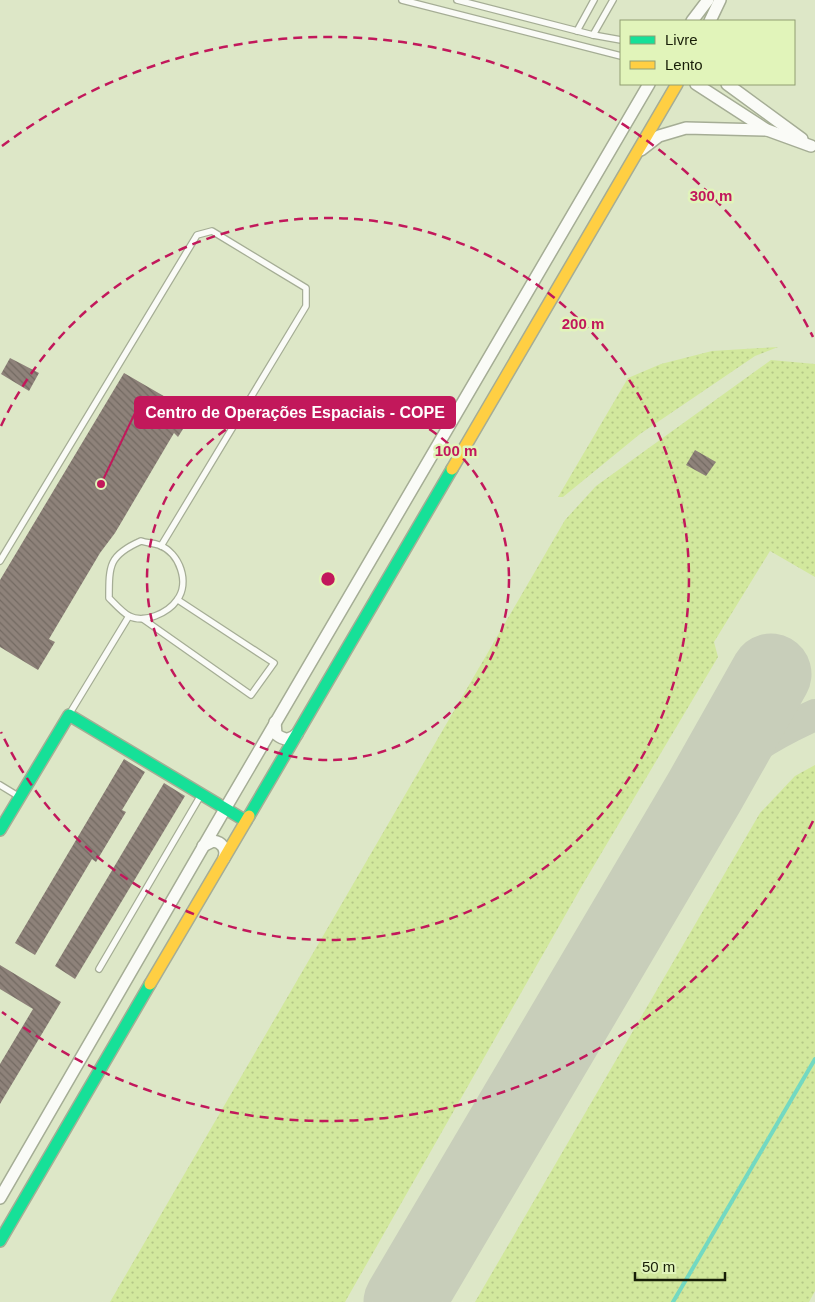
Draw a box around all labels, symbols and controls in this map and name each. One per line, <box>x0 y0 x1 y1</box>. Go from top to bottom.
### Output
legend <box>620 20 795 85</box>
text: Livre <box>665 31 698 48</box>
text: Lento <box>665 56 703 73</box>
text: 300 m <box>690 187 732 204</box>
text: 200 m <box>562 315 604 332</box>
callout: Centro de Operações Espaciais - COPE <box>135 397 455 428</box>
text: Centro de Operações Espaciais - COPE <box>145 404 445 421</box>
text: 100 m <box>435 442 477 459</box>
centre of rings <box>319 570 337 588</box>
scale bar <box>635 1250 725 1282</box>
text: 50 m <box>642 1258 675 1275</box>

